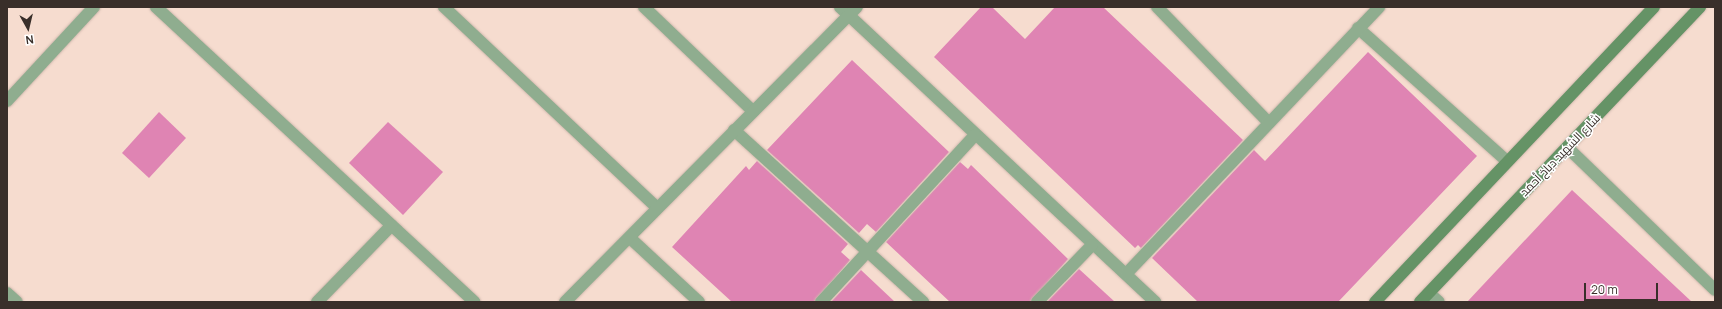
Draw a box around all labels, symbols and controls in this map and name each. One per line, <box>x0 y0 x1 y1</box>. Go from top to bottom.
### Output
north arrow <box>8 8 48 48</box>
text: N <box>25 32 35 48</box>
street label: شارع الشهيد دباخ أحمد <box>1517 111 1603 199</box>
scale bar <box>1586 275 1660 301</box>
text: 20 m <box>1591 281 1618 298</box>

